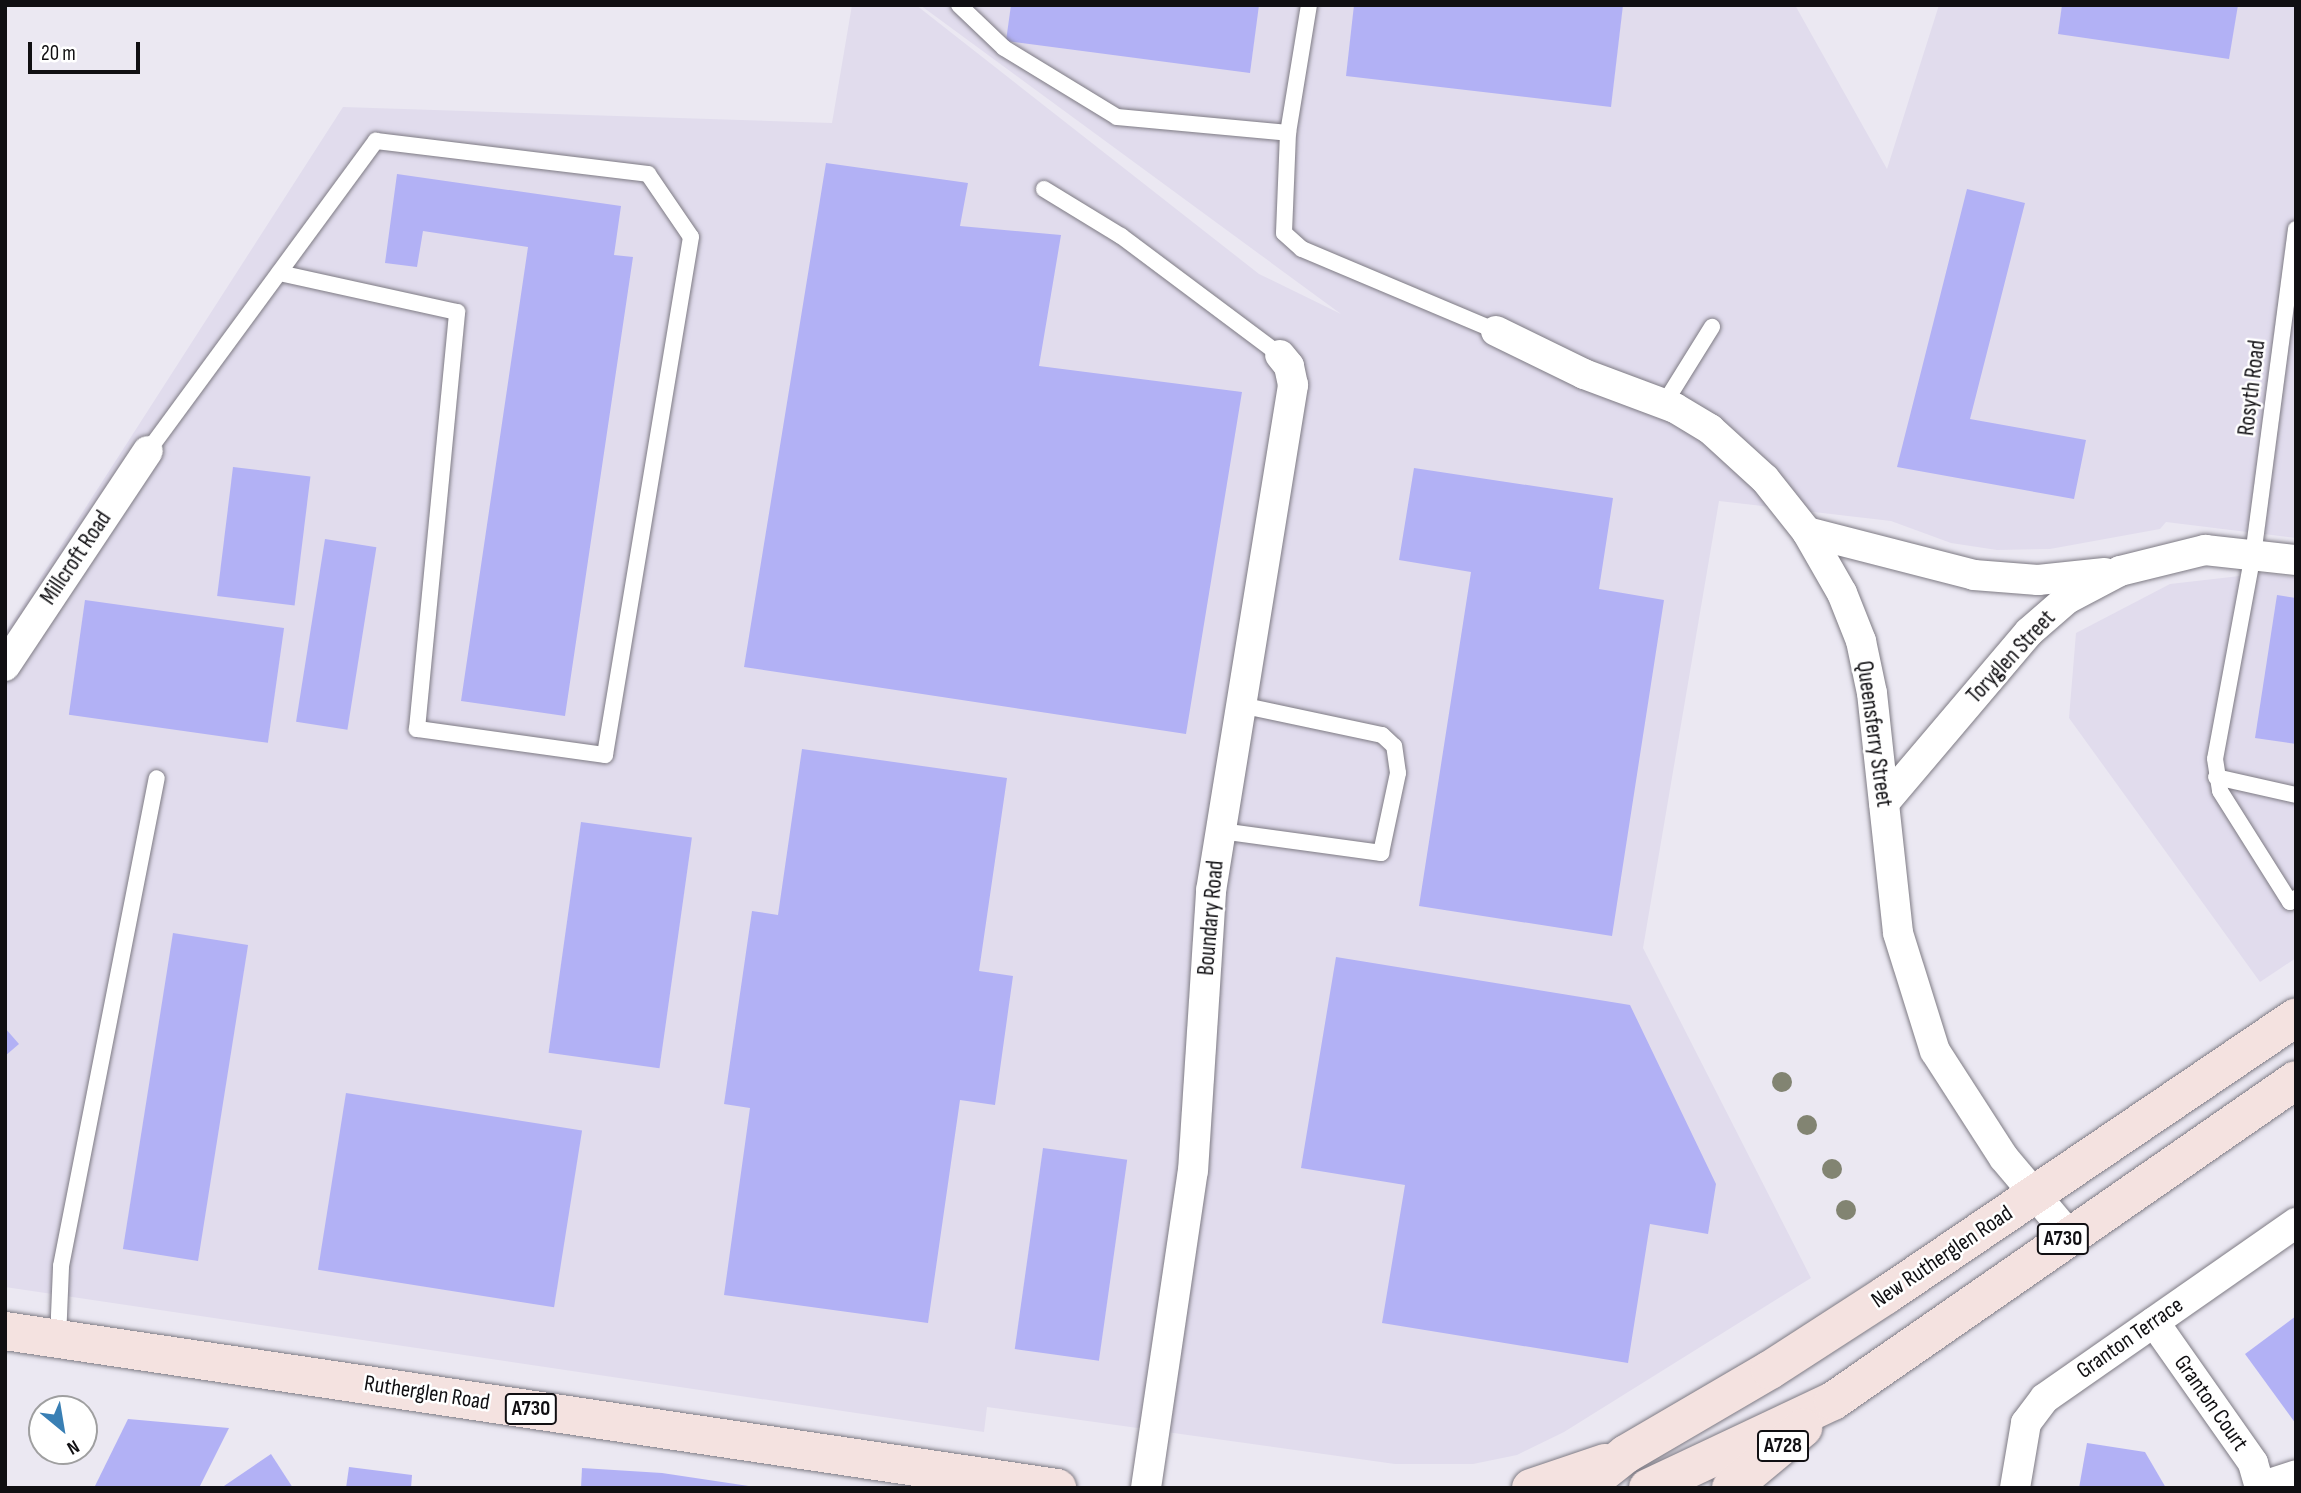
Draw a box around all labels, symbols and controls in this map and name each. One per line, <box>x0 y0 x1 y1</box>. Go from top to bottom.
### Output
scale bar <box>32 28 144 72</box>
text: 20 m <box>41 41 76 66</box>
street label: Rosyth Road <box>2232 339 2272 437</box>
street label: Millcroft Road <box>35 506 117 610</box>
street label: Toryglen Street <box>1961 605 2061 709</box>
street label: Queensferry Street <box>1850 659 1898 809</box>
street label: Boundary Road <box>1192 859 1230 977</box>
street label: New Rutherglen Road <box>1866 1200 2018 1314</box>
road number: A730 <box>2037 1222 2089 1256</box>
street label: Granton Terrace <box>2071 1291 2189 1385</box>
street label: Granton Court <box>2168 1350 2254 1456</box>
street label: Rutherglen Road <box>362 1369 492 1417</box>
road number: A730 <box>505 1392 557 1426</box>
north arrow <box>28 1395 98 1465</box>
road number: A728 <box>1757 1428 1809 1464</box>
text: N <box>63 1434 83 1459</box>

